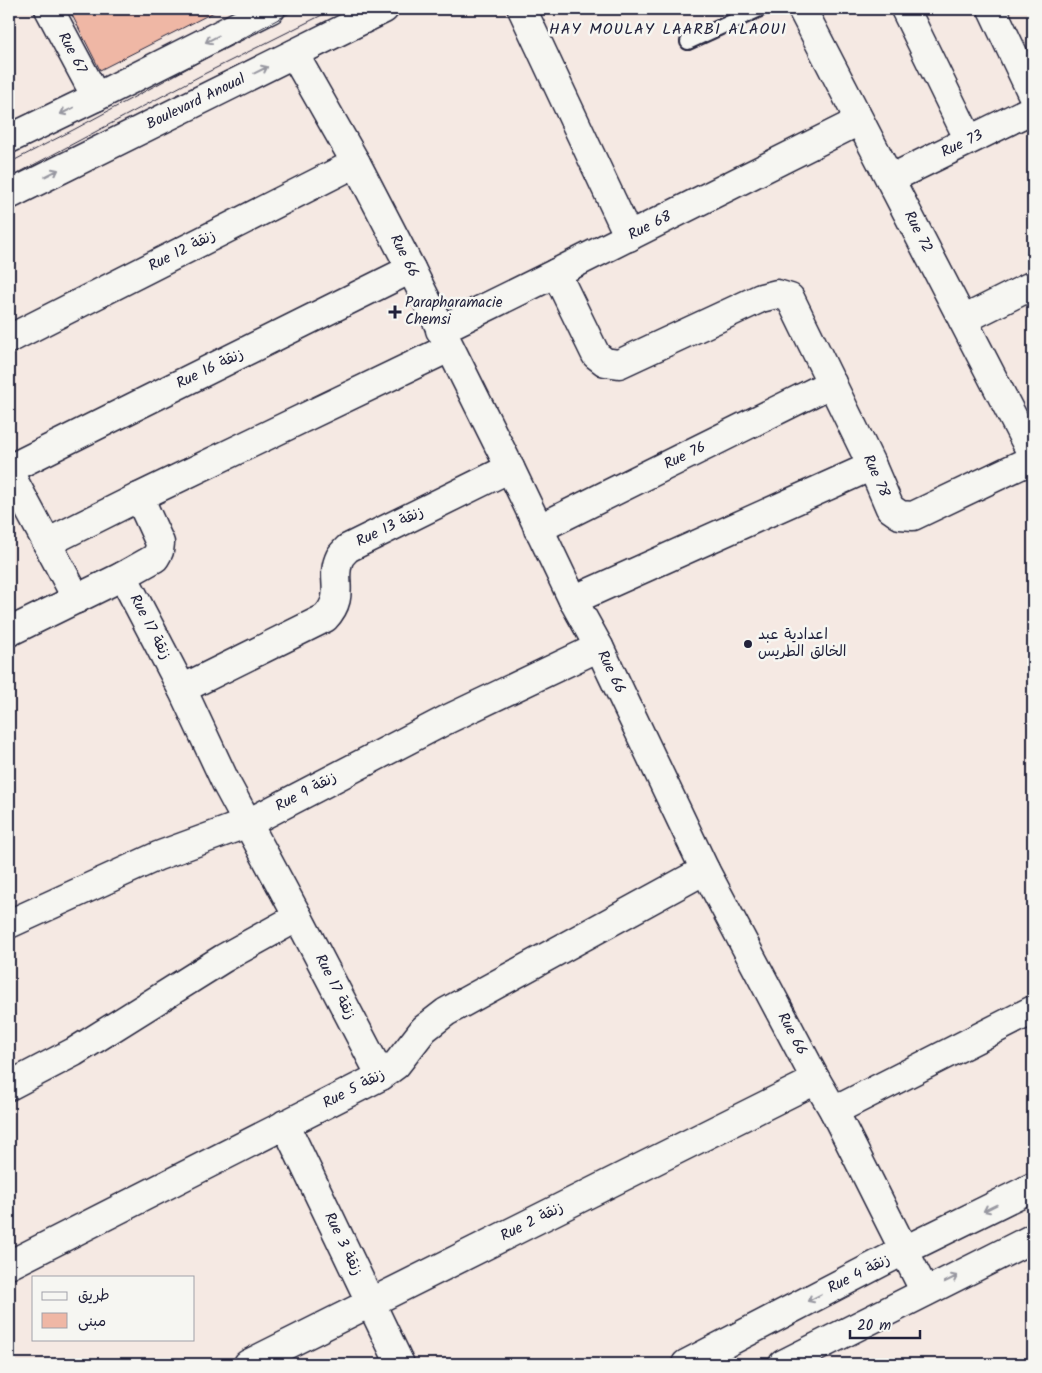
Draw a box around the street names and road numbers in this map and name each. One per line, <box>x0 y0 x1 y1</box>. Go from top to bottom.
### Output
street label: Rue 67 <box>51 28 93 79</box>
street label: Boulevard Anoual <box>142 67 250 136</box>
street label: Rue 73 <box>937 123 988 164</box>
street label: Rue 68 <box>624 204 677 247</box>
street label: Rue 72 <box>897 207 939 257</box>
street label: Rue 12 زنقة <box>144 224 220 278</box>
street label: Rue 66 <box>383 230 425 282</box>
street label: Rue 16 زنقة <box>172 342 248 396</box>
street label: Rue 76 <box>660 436 710 476</box>
street label: Rue 78 <box>856 451 896 502</box>
street label: Rue 13 زنقة <box>352 500 428 554</box>
street label: Rue 17 زنقة <box>123 590 177 664</box>
street label: Rue 66 <box>590 646 632 698</box>
street label: Rue 9 زنقة <box>271 766 341 818</box>
street label: Rue 17 زنقة <box>308 950 362 1024</box>
street label: Rue 66 <box>771 1008 813 1060</box>
street label: Rue 5 زنقة <box>319 1063 389 1115</box>
street label: Rue 2 زنقة <box>496 1196 568 1248</box>
street label: Rue 3 زنقة <box>317 1208 369 1280</box>
street label: Rue 4 زنقة <box>823 1248 895 1300</box>

